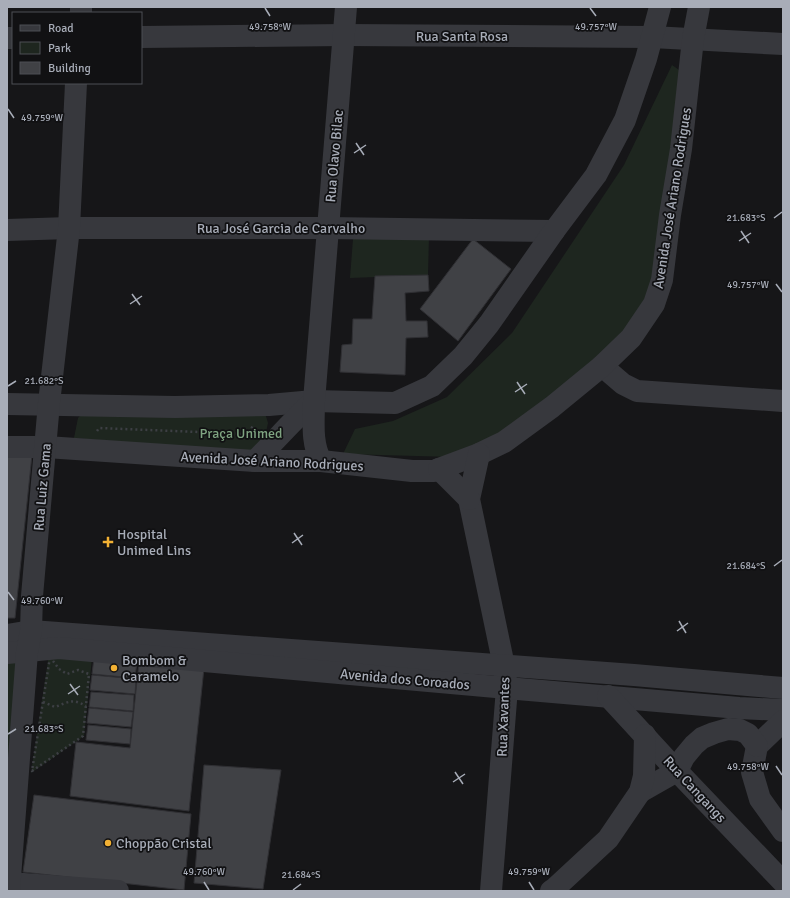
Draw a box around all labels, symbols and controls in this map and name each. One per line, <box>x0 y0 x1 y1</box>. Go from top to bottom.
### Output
legend <box>12 12 142 84</box>
text: Road <box>48 21 74 36</box>
text: 49.758°W <box>249 21 291 33</box>
text: 49.757°W <box>575 21 617 33</box>
street label: Rua Santa Rosa <box>416 28 508 45</box>
text: Park <box>48 41 71 56</box>
text: Building <box>48 61 91 76</box>
street label: Avenida José Ariano Rodrigues <box>650 106 695 290</box>
street label: Rua Olavo Bilac <box>322 109 347 203</box>
text: 49.759°W <box>21 112 63 124</box>
text: 21.683°S <box>727 212 766 224</box>
street label: Rua José Garcia de Carvalho <box>197 220 365 237</box>
text: 49.757°W <box>727 279 769 291</box>
text: 21.682°S <box>25 375 64 387</box>
park label: Praça Unimed <box>200 425 282 442</box>
street label: Rua Luiz Gama <box>30 442 55 532</box>
street label: Avenida José Ariano Rodrigues <box>180 448 364 475</box>
place label: Hospital Unimed Lins <box>117 526 191 559</box>
marker: Hospital Unimed Lins <box>102 536 114 548</box>
text: 21.684°S <box>727 560 766 572</box>
text: 49.760°W <box>21 595 63 607</box>
place label: Bombom & Caramelo <box>122 652 187 685</box>
marker: Bombom & Caramelo <box>109 663 119 673</box>
street label: Avenida dos Coroados <box>339 665 471 694</box>
street label: Rua Xavantes <box>494 677 513 757</box>
text: 21.683°S <box>25 723 64 735</box>
street label: Rua Cangangs <box>660 753 730 826</box>
text: 49.758°W <box>727 761 769 773</box>
place label: Choppão Cristal <box>116 835 212 852</box>
marker: Choppão Cristal <box>103 838 113 848</box>
text: 49.760°W <box>183 866 225 878</box>
text: 49.759°W <box>508 866 550 878</box>
text: 21.684°S <box>282 869 321 881</box>

